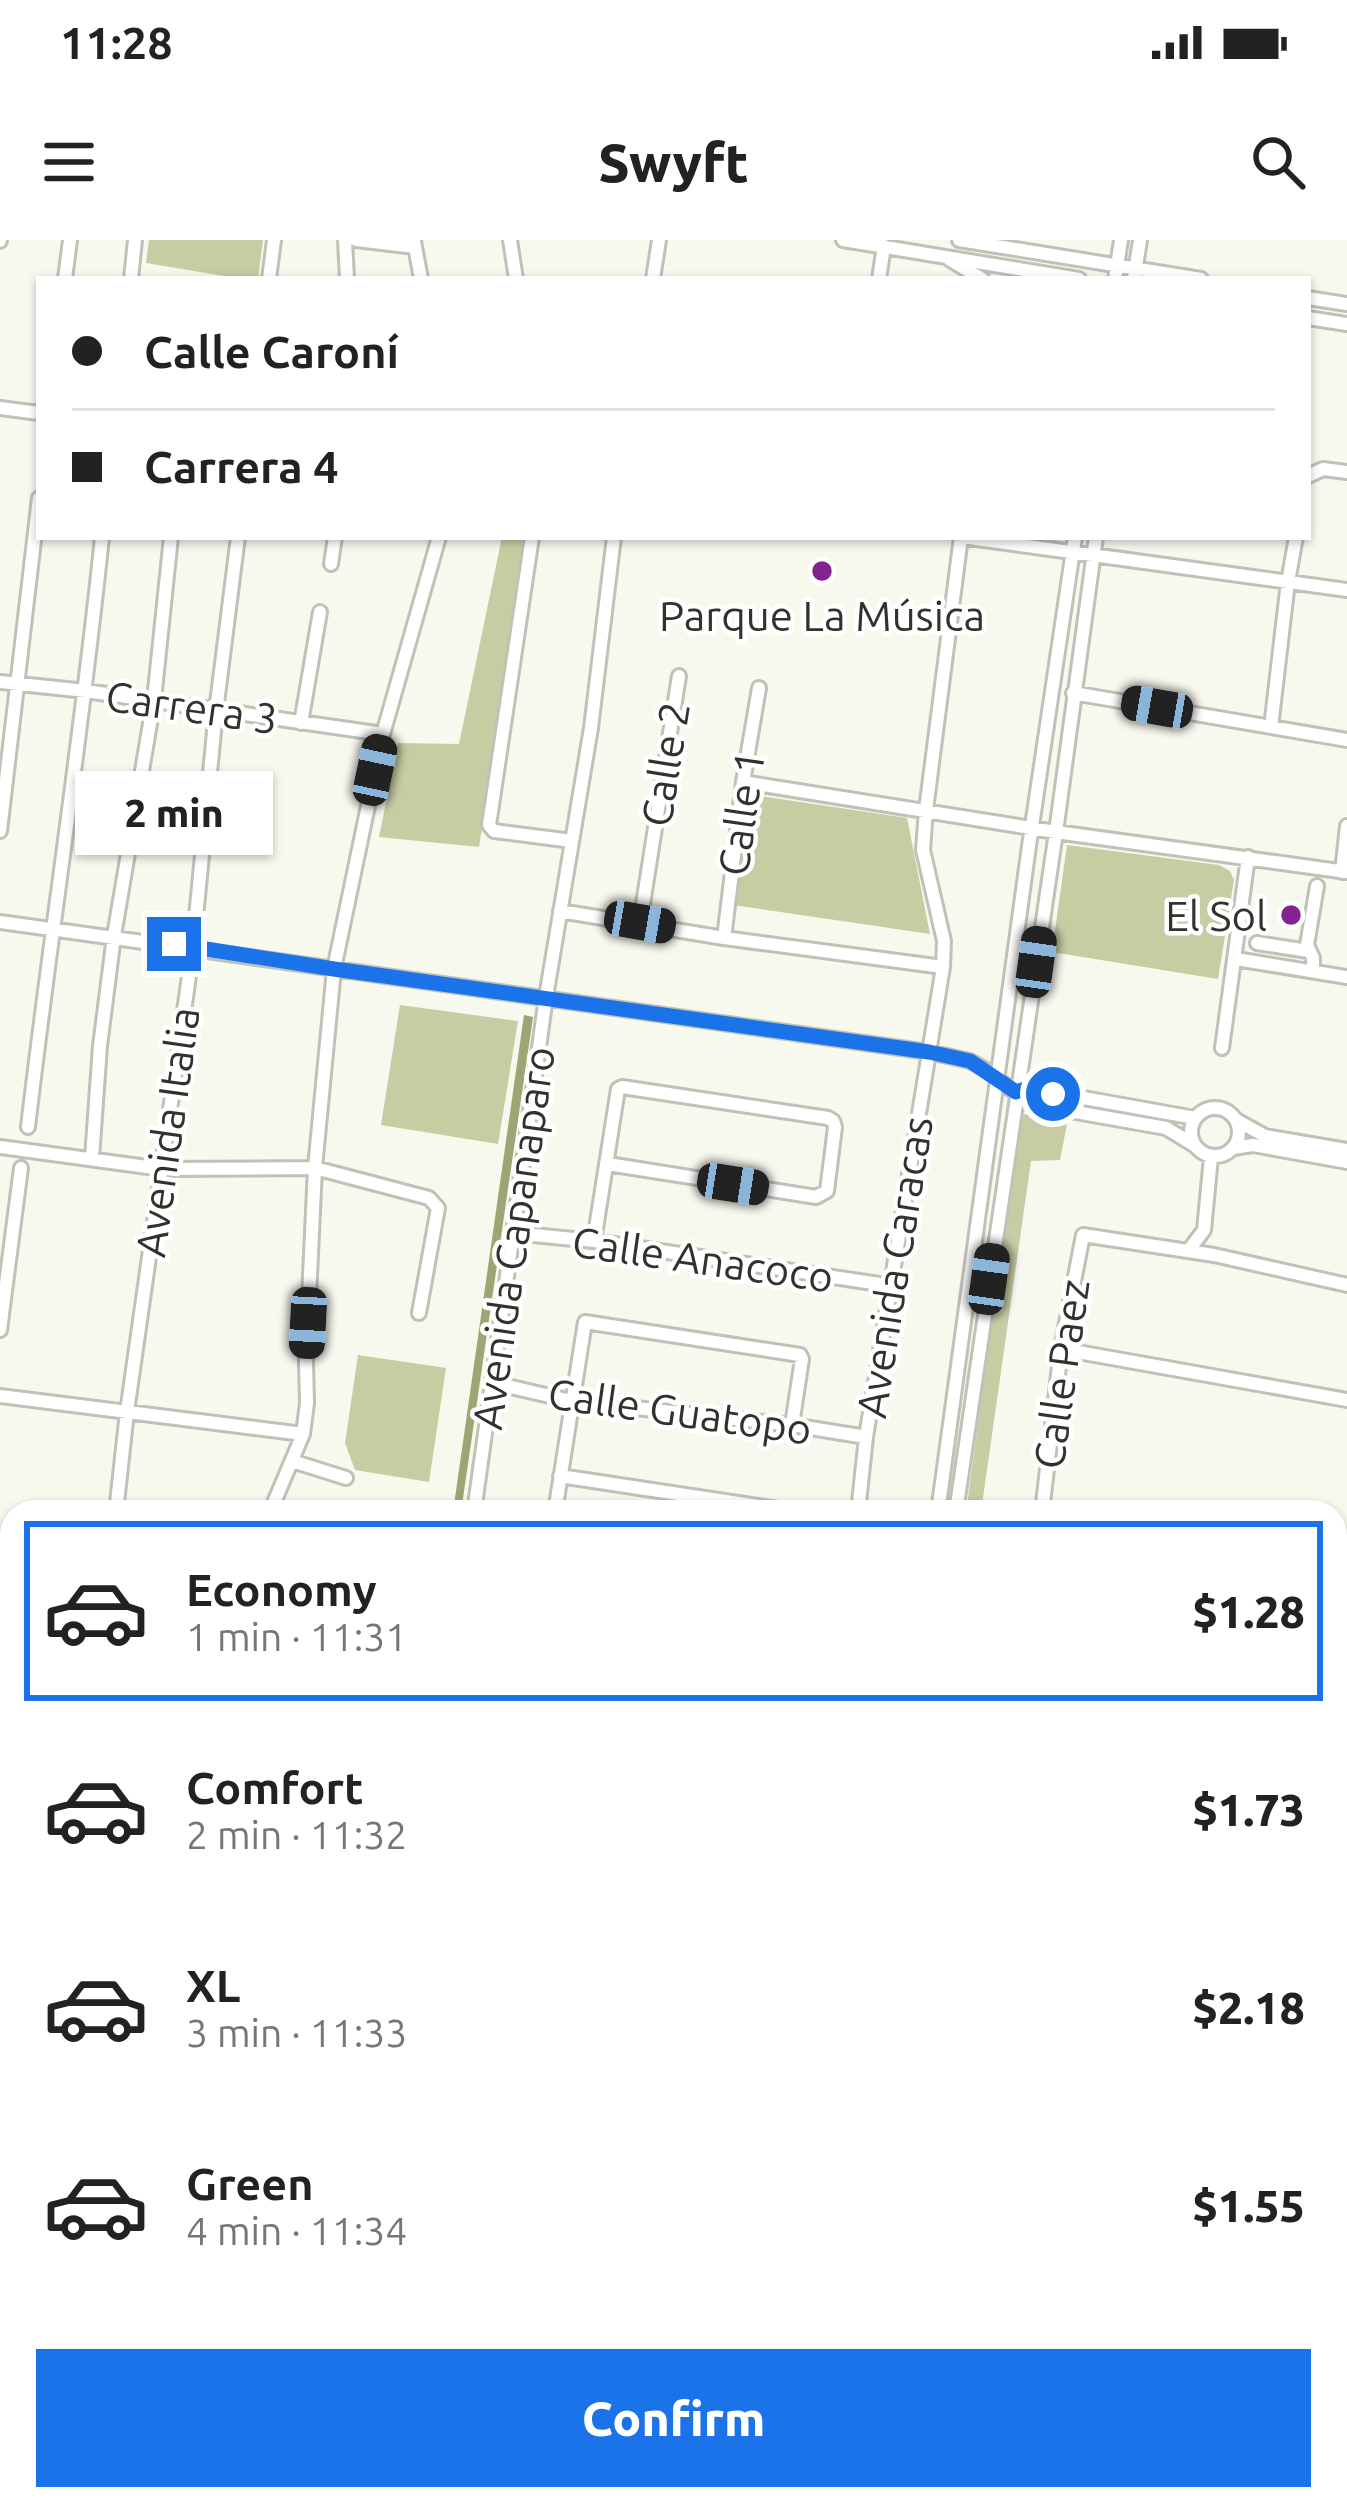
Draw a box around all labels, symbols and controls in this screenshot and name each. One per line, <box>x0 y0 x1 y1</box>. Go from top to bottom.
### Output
text: 11:28 <box>60 17 173 68</box>
icon: menu <box>36 129 102 195</box>
icon: search <box>1245 129 1311 195</box>
text: Swyft <box>598 132 749 192</box>
text: Calle Caroní <box>144 326 399 377</box>
text: Carrera 4 <box>144 441 339 492</box>
marker: Parque La Música <box>809 558 835 584</box>
place label: Parque La Música <box>659 592 985 639</box>
street label: Carrera 3 <box>103 672 281 742</box>
car <box>1118 683 1196 731</box>
street label: Calle 2 <box>632 698 698 830</box>
car <box>350 731 400 809</box>
street label: Calle 1 <box>709 747 773 879</box>
callout: 2 min <box>75 770 273 854</box>
text: 2 min <box>124 791 224 834</box>
place label: El Sol <box>1165 892 1267 939</box>
car <box>601 898 679 946</box>
marker: El Sol <box>1278 902 1304 928</box>
route end <box>147 917 201 971</box>
car <box>1013 924 1059 1000</box>
street label: Avenida Italia <box>126 1004 208 1260</box>
street label: Avenida Capanaparo <box>463 1044 563 1432</box>
route start <box>1026 1067 1080 1121</box>
street label: Avenida Caracas <box>847 1113 941 1421</box>
car <box>695 1161 771 1207</box>
street label: Calle Anacoco <box>570 1217 836 1301</box>
car <box>966 1241 1012 1317</box>
street label: Calle Paez <box>1024 1276 1098 1472</box>
car <box>288 1286 328 1360</box>
street label: Calle Guatopo <box>545 1369 815 1453</box>
icon: car <box>42 1557 150 1665</box>
text: Economy <box>186 1564 377 1615</box>
text: $1.28 <box>1192 1586 1305 1637</box>
text: 1 min · 11:31 <box>186 1615 407 1658</box>
icon: car <box>42 1755 150 1863</box>
text: Comfort <box>186 1762 363 1813</box>
text: $1.73 <box>1192 1784 1305 1835</box>
text: 2 min · 11:32 <box>186 1813 407 1856</box>
icon: car <box>42 1953 150 2061</box>
text: XL <box>186 1960 240 2011</box>
text: $2.18 <box>1192 1982 1305 2033</box>
text: 3 min · 11:33 <box>186 2011 407 2054</box>
icon: car <box>42 2151 150 2259</box>
text: Green <box>186 2158 313 2209</box>
text: $1.55 <box>1192 2180 1305 2231</box>
text: 4 min · 11:34 <box>186 2209 407 2252</box>
button: Confirm <box>36 2349 1311 2487</box>

